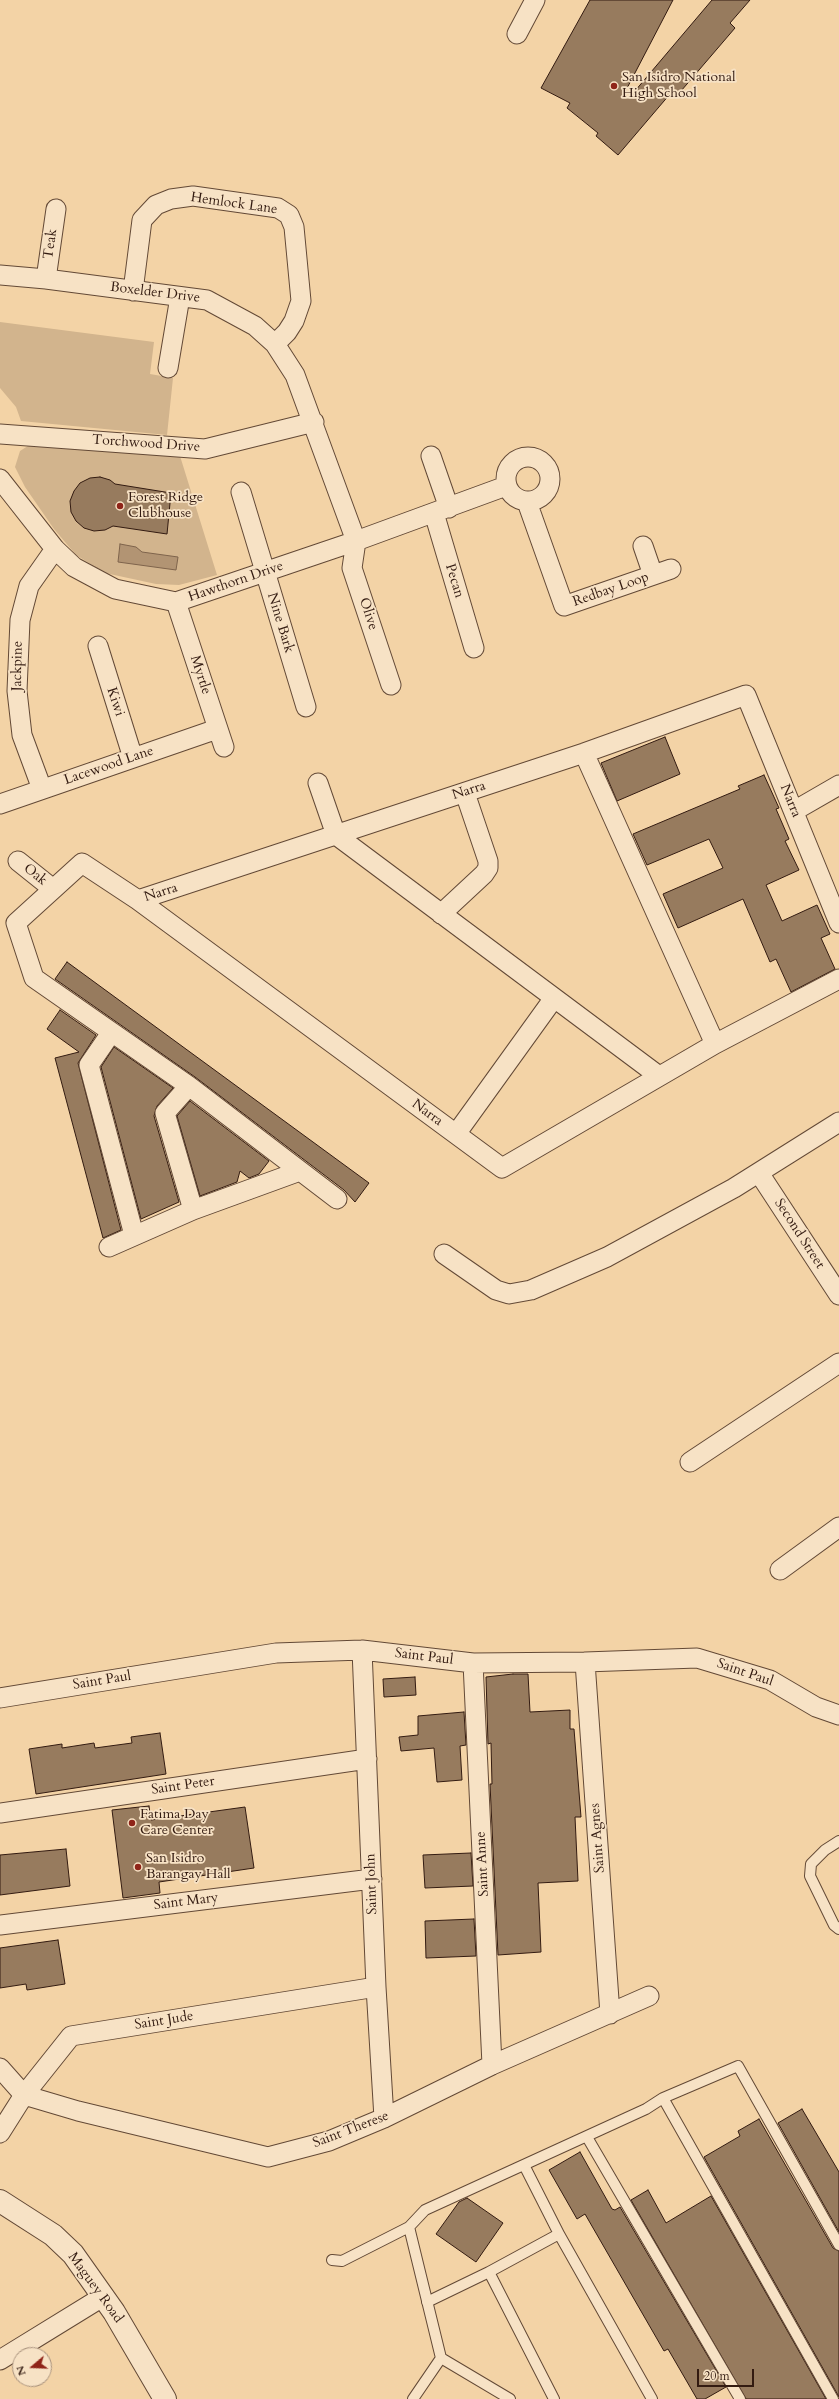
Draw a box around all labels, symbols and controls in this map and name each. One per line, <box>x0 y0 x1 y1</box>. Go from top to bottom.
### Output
place label: San Isidro National High School <box>622 70 736 102</box>
marker: San Isidro National High School <box>609 81 619 91</box>
street label: Hemlock Lane <box>190 190 278 218</box>
street label: Teak <box>41 228 61 260</box>
street label: Boxelder Drive <box>109 279 201 307</box>
street label: Torchwood Drive <box>91 432 201 456</box>
place label: Forest Ridge Clubhouse <box>128 490 203 522</box>
marker: Forest Ridge Clubhouse <box>115 501 125 511</box>
street label: Hawthorn Drive <box>186 558 286 606</box>
street label: Pecan <box>441 562 467 600</box>
street label: Redbay Loop <box>571 569 651 611</box>
street label: Nine Bark <box>263 591 297 655</box>
street label: Olive <box>355 596 381 632</box>
street label: Jackpine <box>9 641 27 691</box>
street label: Myrtle <box>186 653 214 697</box>
street label: Kiwi <box>102 685 128 719</box>
street label: Lacewood Lane <box>62 743 156 789</box>
street label: Narra <box>450 778 488 804</box>
street label: Narra <box>776 782 804 820</box>
street label: Oak <box>20 860 50 890</box>
street label: Narra <box>142 880 180 906</box>
street label: Narra <box>408 1096 446 1130</box>
street label: Second Street <box>770 1196 828 1272</box>
street label: Saint Paul <box>394 1645 454 1669</box>
street label: Saint Paul <box>715 1655 775 1691</box>
street label: Saint Paul <box>72 1668 132 1694</box>
street label: Saint Peter <box>150 1773 216 1799</box>
street label: Saint Agnes <box>587 1803 609 1873</box>
place label: Fatima Day Care Center <box>140 1807 213 1840</box>
marker: Fatima Day Care Center <box>127 1818 137 1828</box>
street label: Saint Anne <box>473 1831 493 1897</box>
place label: San Isidro Barangay Hall <box>146 1851 231 1884</box>
street label: Saint John <box>363 1853 381 1915</box>
marker: San Isidro Barangay Hall <box>133 1862 143 1872</box>
street label: Saint Mary <box>153 1890 219 1914</box>
street label: Saint Jude <box>133 2008 195 2034</box>
street label: Saint Therese <box>311 2108 391 2152</box>
street label: Maguey Road <box>64 2249 126 2327</box>
north arrow <box>12 2347 52 2387</box>
scale bar <box>699 2361 756 2387</box>
text: N <box>12 2364 30 2378</box>
text: 20 m <box>704 2368 730 2384</box>

